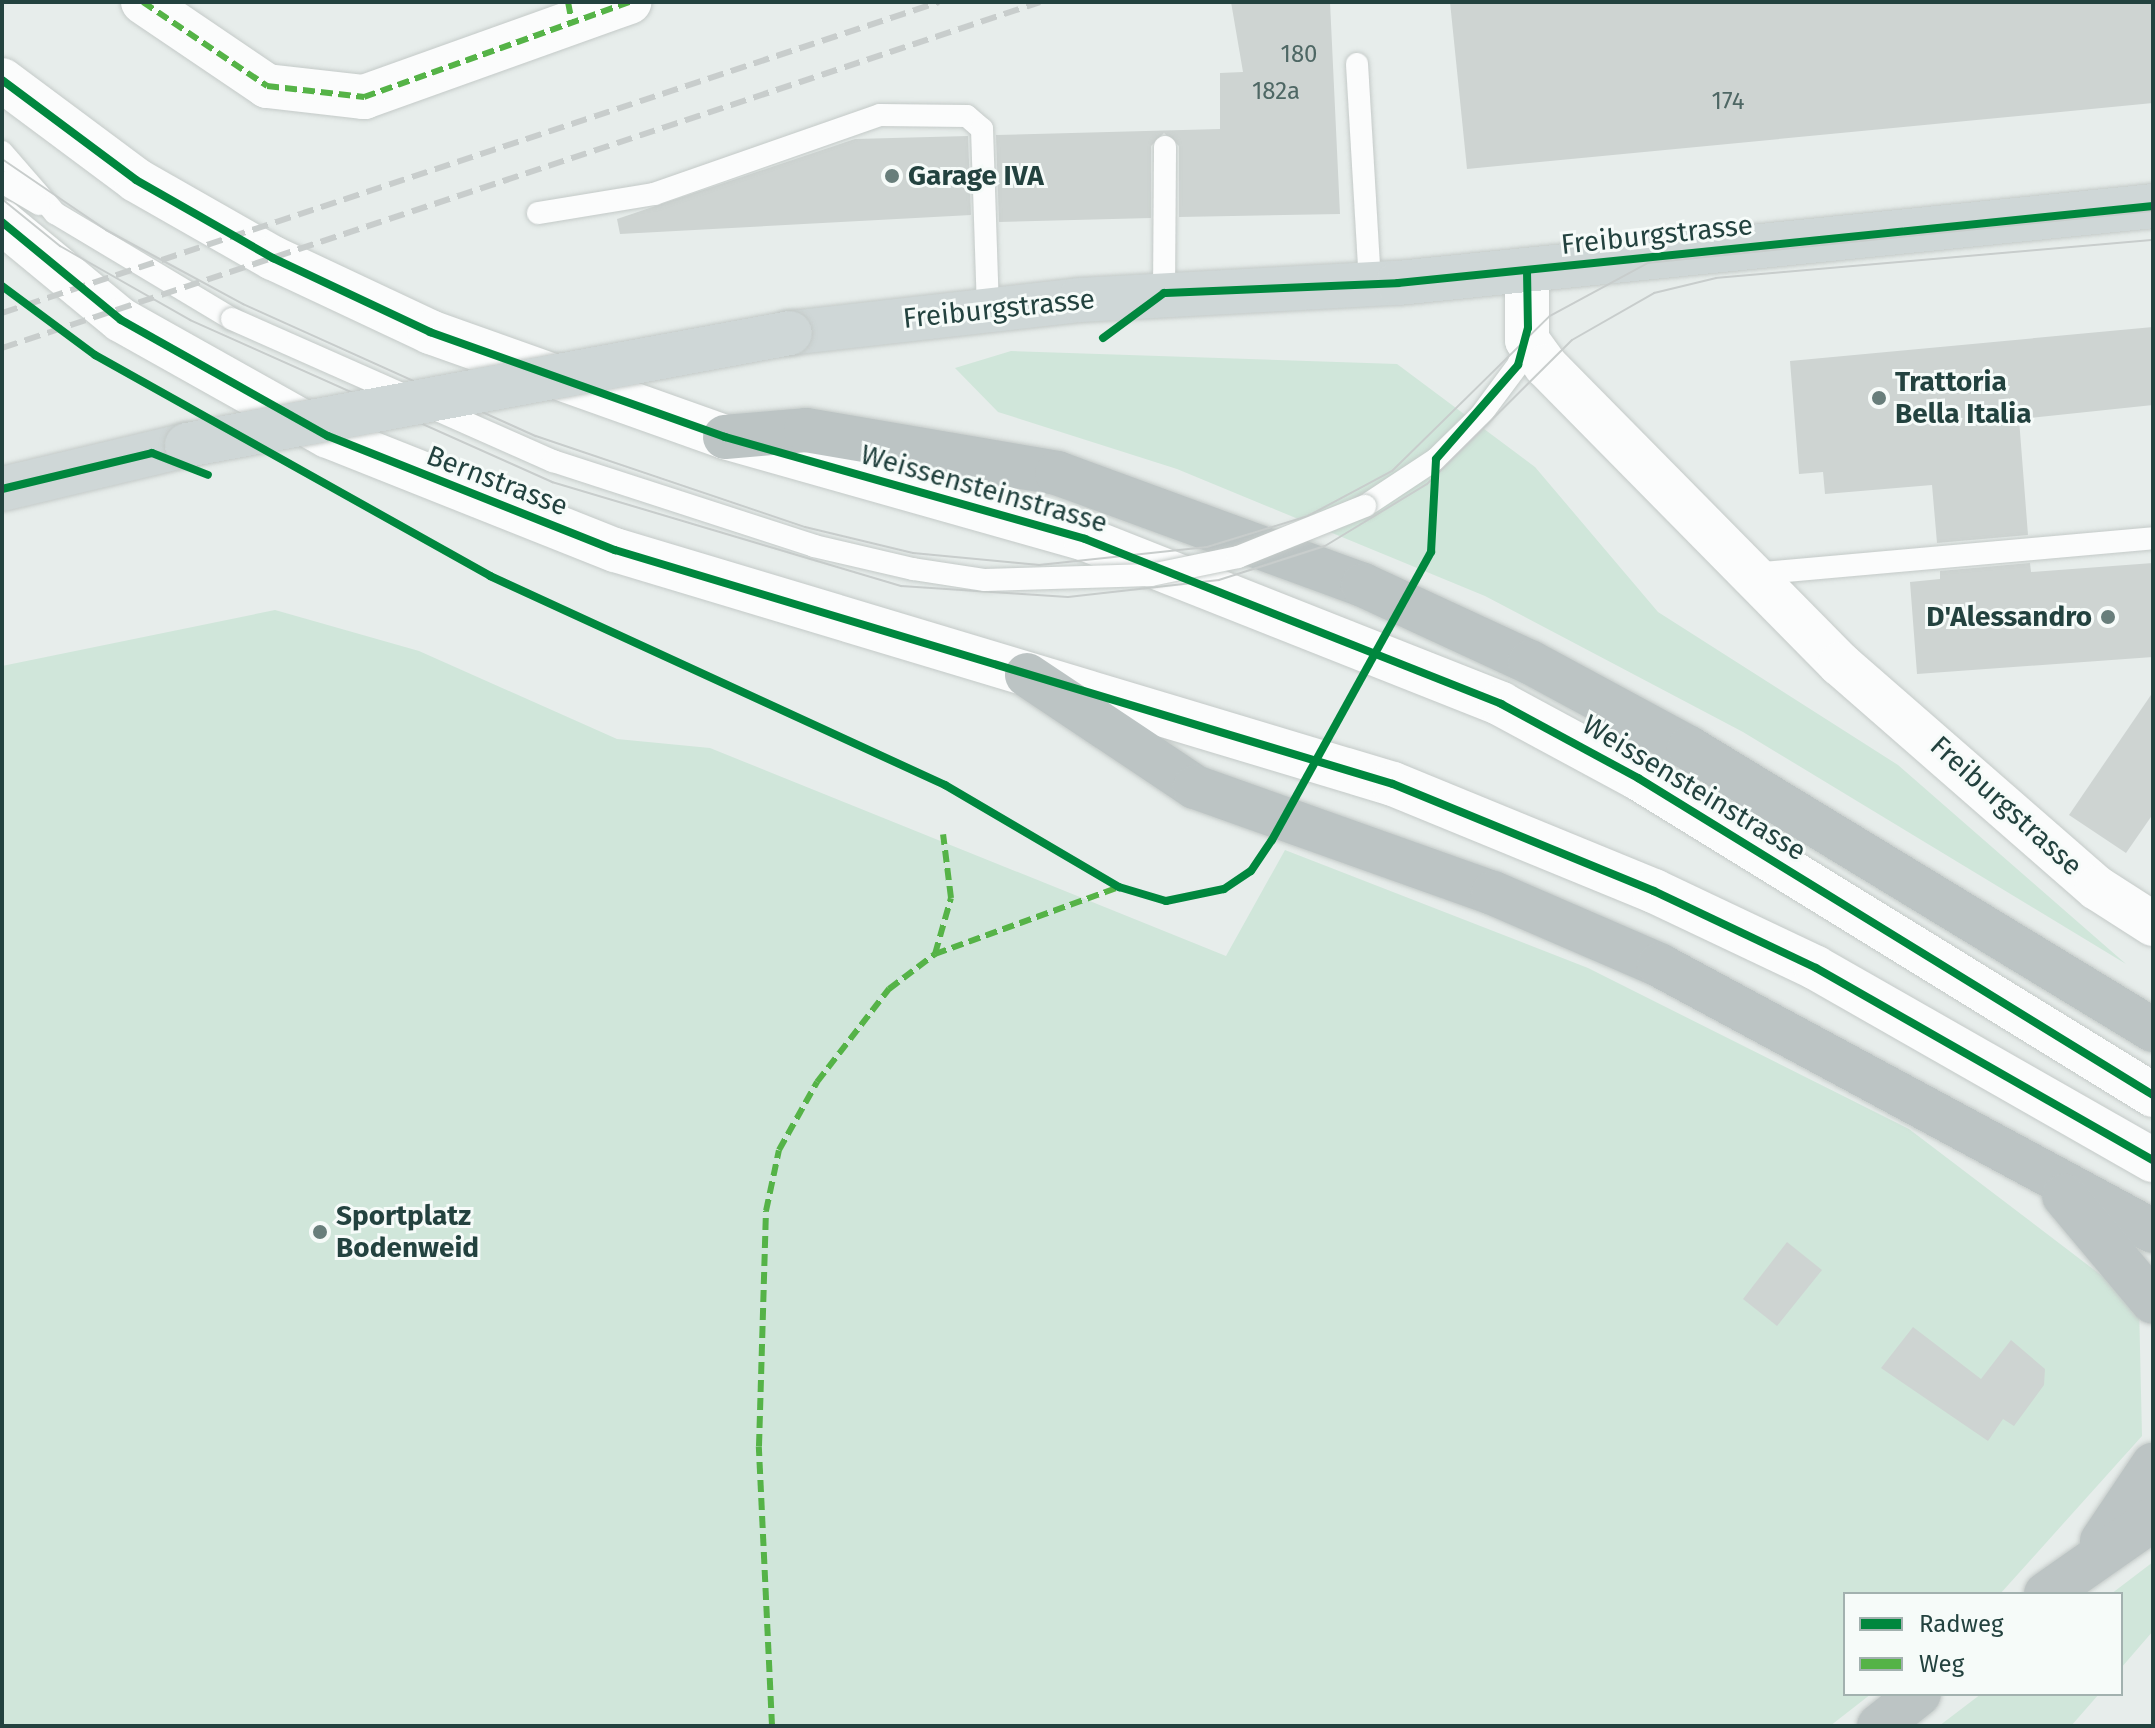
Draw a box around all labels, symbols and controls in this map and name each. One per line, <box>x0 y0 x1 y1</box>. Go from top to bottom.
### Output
house number: 180 <box>1280 41 1318 69</box>
house number: 182a <box>1252 78 1300 106</box>
house number: 174 <box>1712 88 1744 116</box>
place label: Garage IVA <box>908 159 1044 193</box>
marker: Garage IVA <box>883 167 901 185</box>
street label: Freiburgstrasse <box>1559 208 1755 262</box>
street label: Freiburgstrasse <box>901 282 1097 336</box>
place label: Trattoria Bella Italia <box>1895 365 2031 431</box>
marker: Trattoria Bella Italia <box>1870 389 1888 407</box>
street label: Weissensteinstrasse <box>857 438 1111 540</box>
street label: Bernstrasse <box>422 439 572 523</box>
place label: D'Alessandro <box>1926 600 2092 634</box>
marker: D'Alessandro <box>2099 608 2117 626</box>
street label: Weissensteinstrasse <box>1576 708 1812 868</box>
street label: Freiburgstrasse <box>1923 729 2089 883</box>
place label: Sportplatz Bodenweid <box>336 1199 479 1265</box>
marker: Sportplatz Bodenweid <box>311 1223 329 1241</box>
legend <box>1843 1592 2123 1696</box>
text: Radweg <box>1919 1610 2003 1638</box>
text: Weg <box>1919 1650 1964 1678</box>

